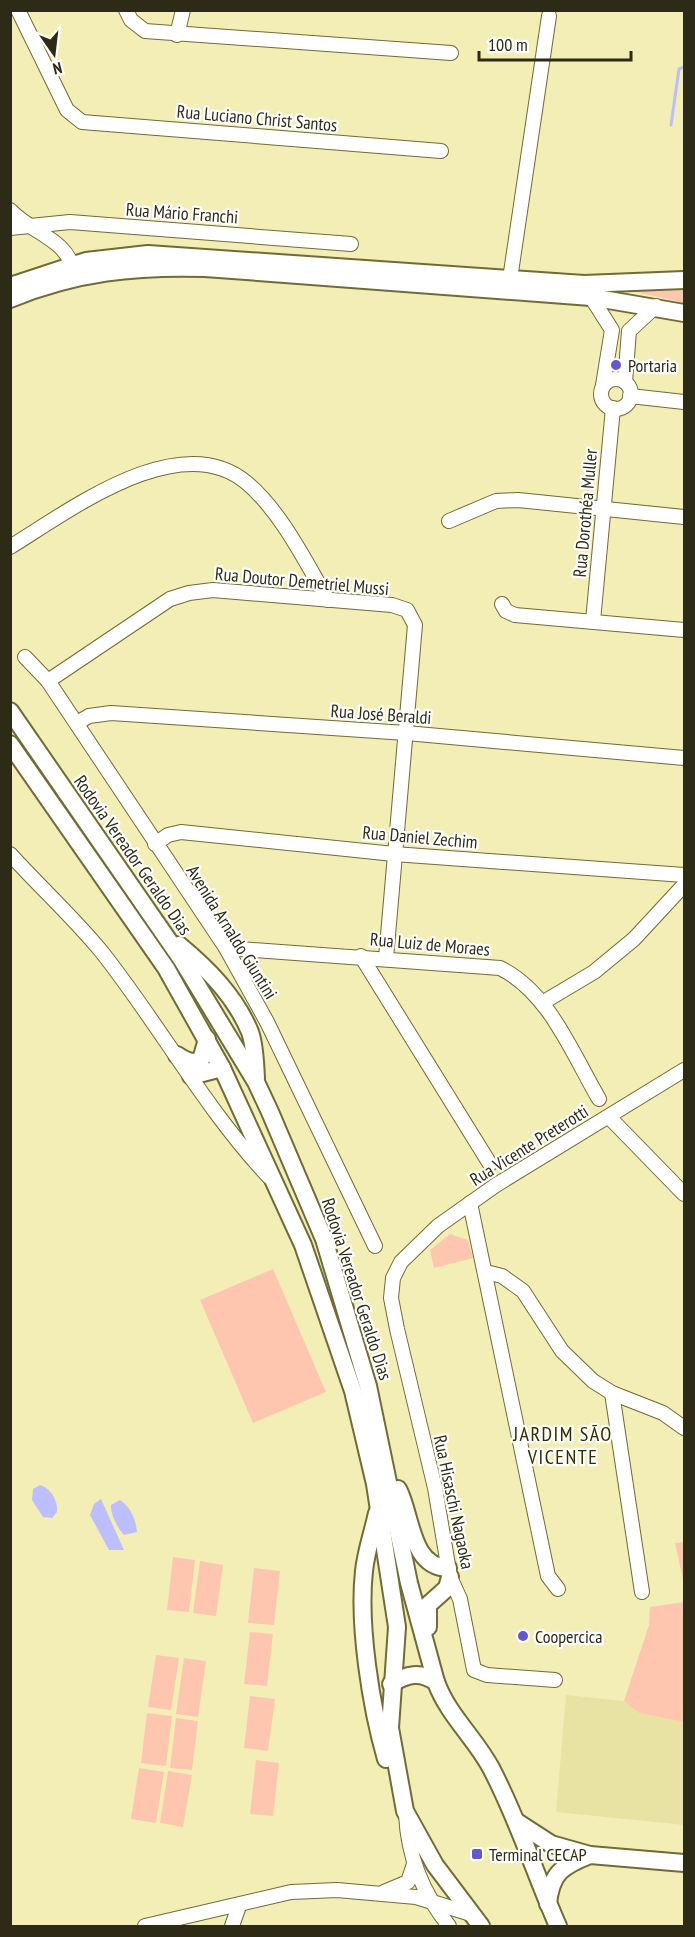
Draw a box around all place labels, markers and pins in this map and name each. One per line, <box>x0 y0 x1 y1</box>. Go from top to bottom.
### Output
place label: Portaria <box>628 354 677 377</box>
marker: Portaria <box>609 358 623 372</box>
place label: Coopercica <box>535 1625 602 1648</box>
marker: Coopercica <box>516 1629 530 1643</box>
place label: Terminal CECAP <box>489 1843 587 1866</box>
marker: Terminal CECAP <box>470 1847 484 1861</box>

